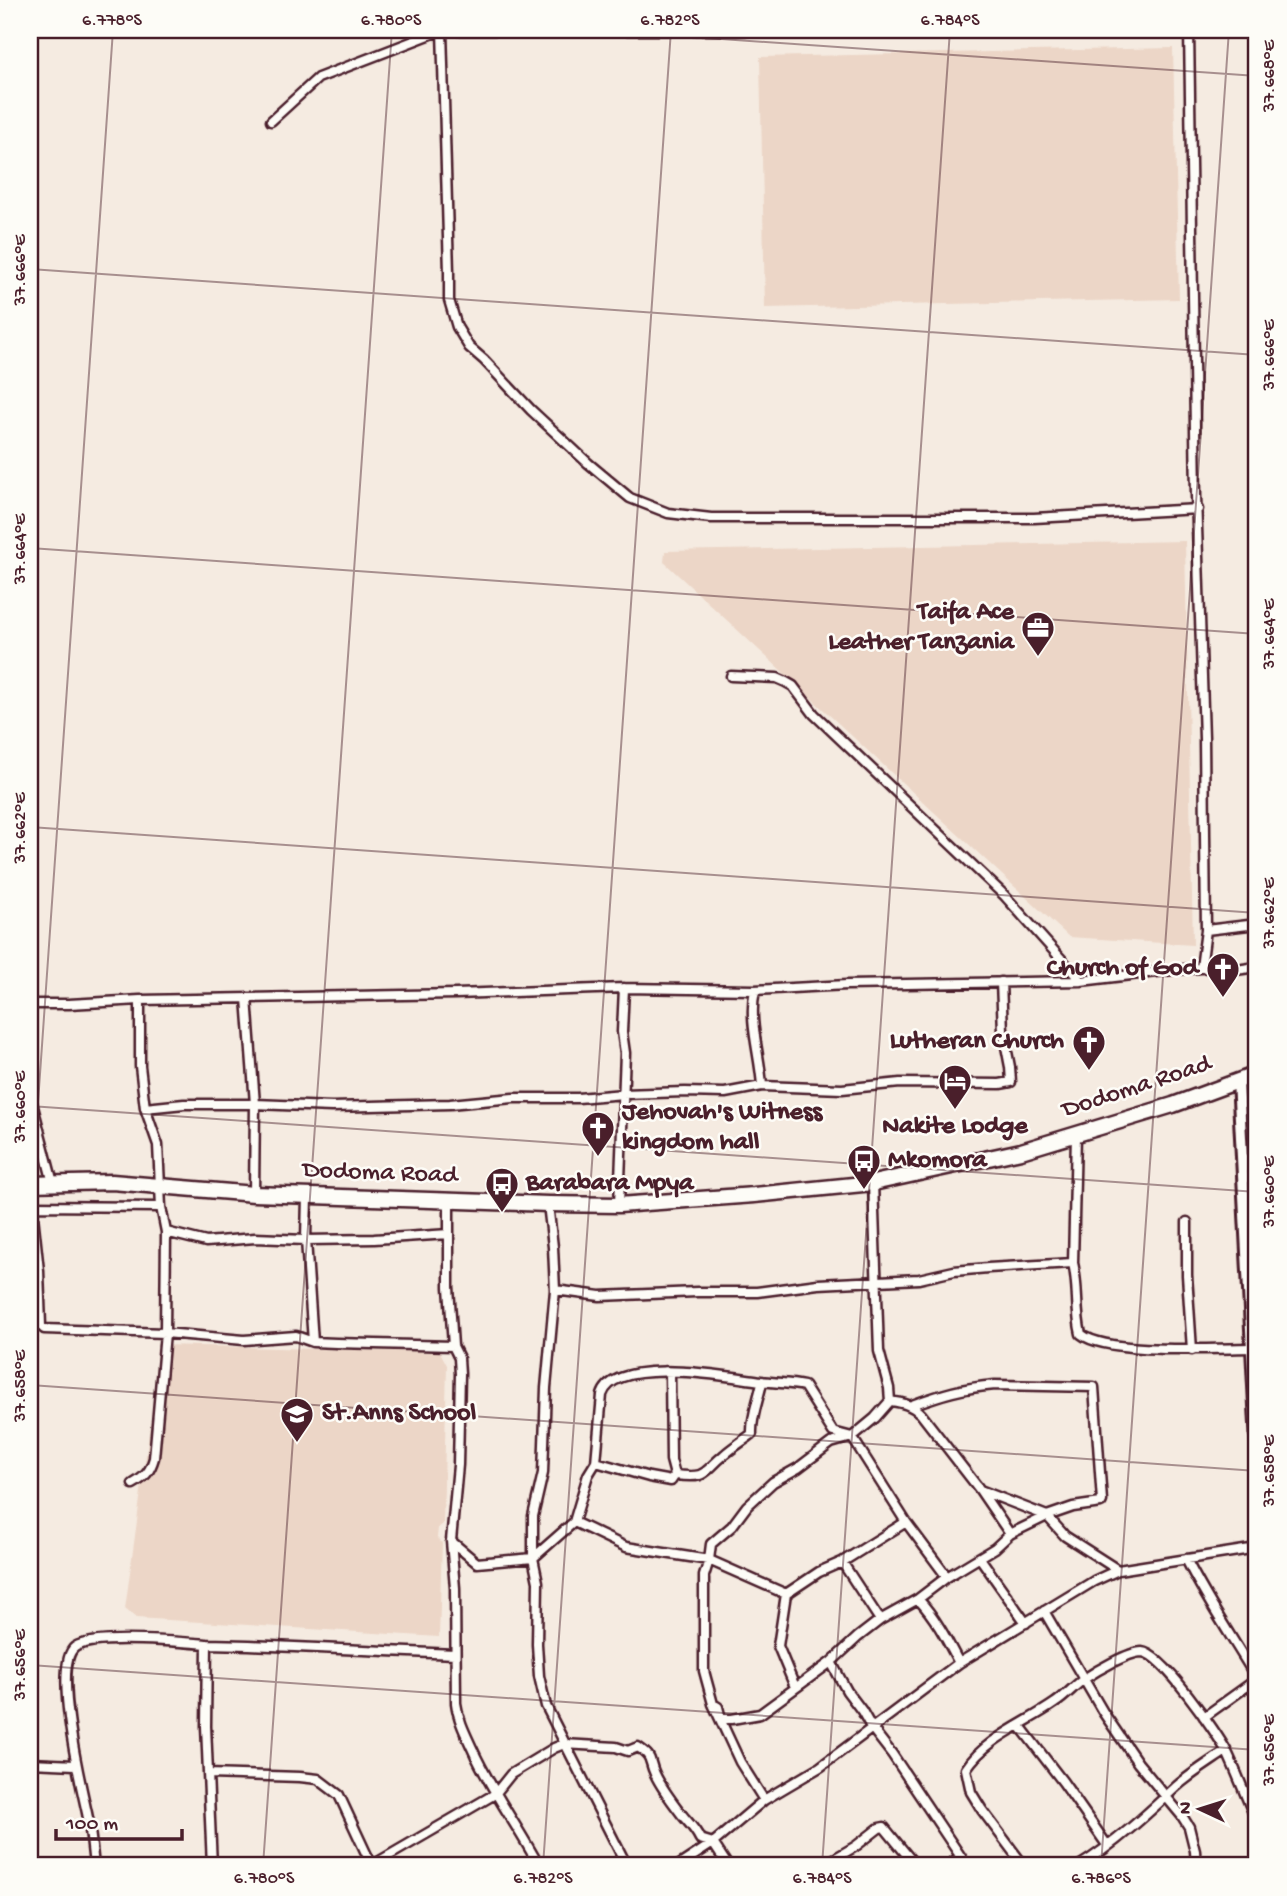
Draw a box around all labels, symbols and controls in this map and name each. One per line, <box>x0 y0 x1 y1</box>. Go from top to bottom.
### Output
text: 6.778°S <box>82 11 143 32</box>
text: 6.780°S <box>361 11 422 32</box>
text: 6.782°S <box>640 11 700 32</box>
text: 6.784°S <box>921 11 980 32</box>
text: 37.668°E <box>1260 39 1281 113</box>
text: 37.666°E <box>11 234 32 307</box>
text: 37.666°E <box>1260 319 1281 392</box>
text: 37.664°E <box>11 513 32 585</box>
place label: Taifa Ace Leather Tanzania <box>828 598 1016 659</box>
text: 37.664°E <box>1260 598 1281 670</box>
office icon: Taifa Ace Leather Tanzania <box>1019 609 1057 658</box>
text: 37.662°E <box>11 792 32 864</box>
text: 37.662°E <box>1260 877 1281 949</box>
church icon: Church of God <box>1204 950 1242 999</box>
place label: Church of God <box>1047 954 1201 985</box>
church icon: Lutheran Church <box>1070 1023 1108 1072</box>
place label: Lutheran Church <box>890 1027 1064 1058</box>
street label: Dodoma Road <box>1057 1049 1217 1127</box>
hotel icon: Nakite Lodge <box>936 1062 974 1111</box>
text: 37.660°E <box>11 1070 32 1144</box>
place label: Jehovah's Witness kingdom hall <box>621 1098 824 1159</box>
church icon: Jehovah's Witness kingdom hall <box>579 1109 617 1158</box>
place label: Nakite Lodge <box>882 1112 1029 1143</box>
bus stop icon: Mkomora <box>845 1142 883 1191</box>
place label: Mkomora <box>888 1146 988 1177</box>
text: 37.660°E <box>1260 1155 1281 1229</box>
street label: Dodoma Road <box>300 1156 460 1192</box>
bus stop icon: Barabara Mpya <box>483 1165 521 1214</box>
place label: Barabara Mpya <box>525 1169 695 1200</box>
text: 37.658°E <box>11 1349 32 1423</box>
school or university icon: St.Anns School <box>278 1395 316 1444</box>
place label: St.Anns School <box>322 1399 476 1430</box>
text: 37.658°E <box>1260 1434 1281 1508</box>
text: 37.656°E <box>11 1629 32 1702</box>
text: 37.656°E <box>1260 1714 1281 1787</box>
north arrow <box>1164 1773 1234 1843</box>
scale bar <box>56 1798 182 1842</box>
text: N <box>1175 1801 1198 1815</box>
text: 100 m <box>65 1813 118 1838</box>
text: 6.780°S <box>234 1869 295 1890</box>
text: 6.782°S <box>513 1869 573 1890</box>
text: 6.784°S <box>793 1869 852 1890</box>
text: 6.786°S <box>1071 1869 1131 1890</box>

